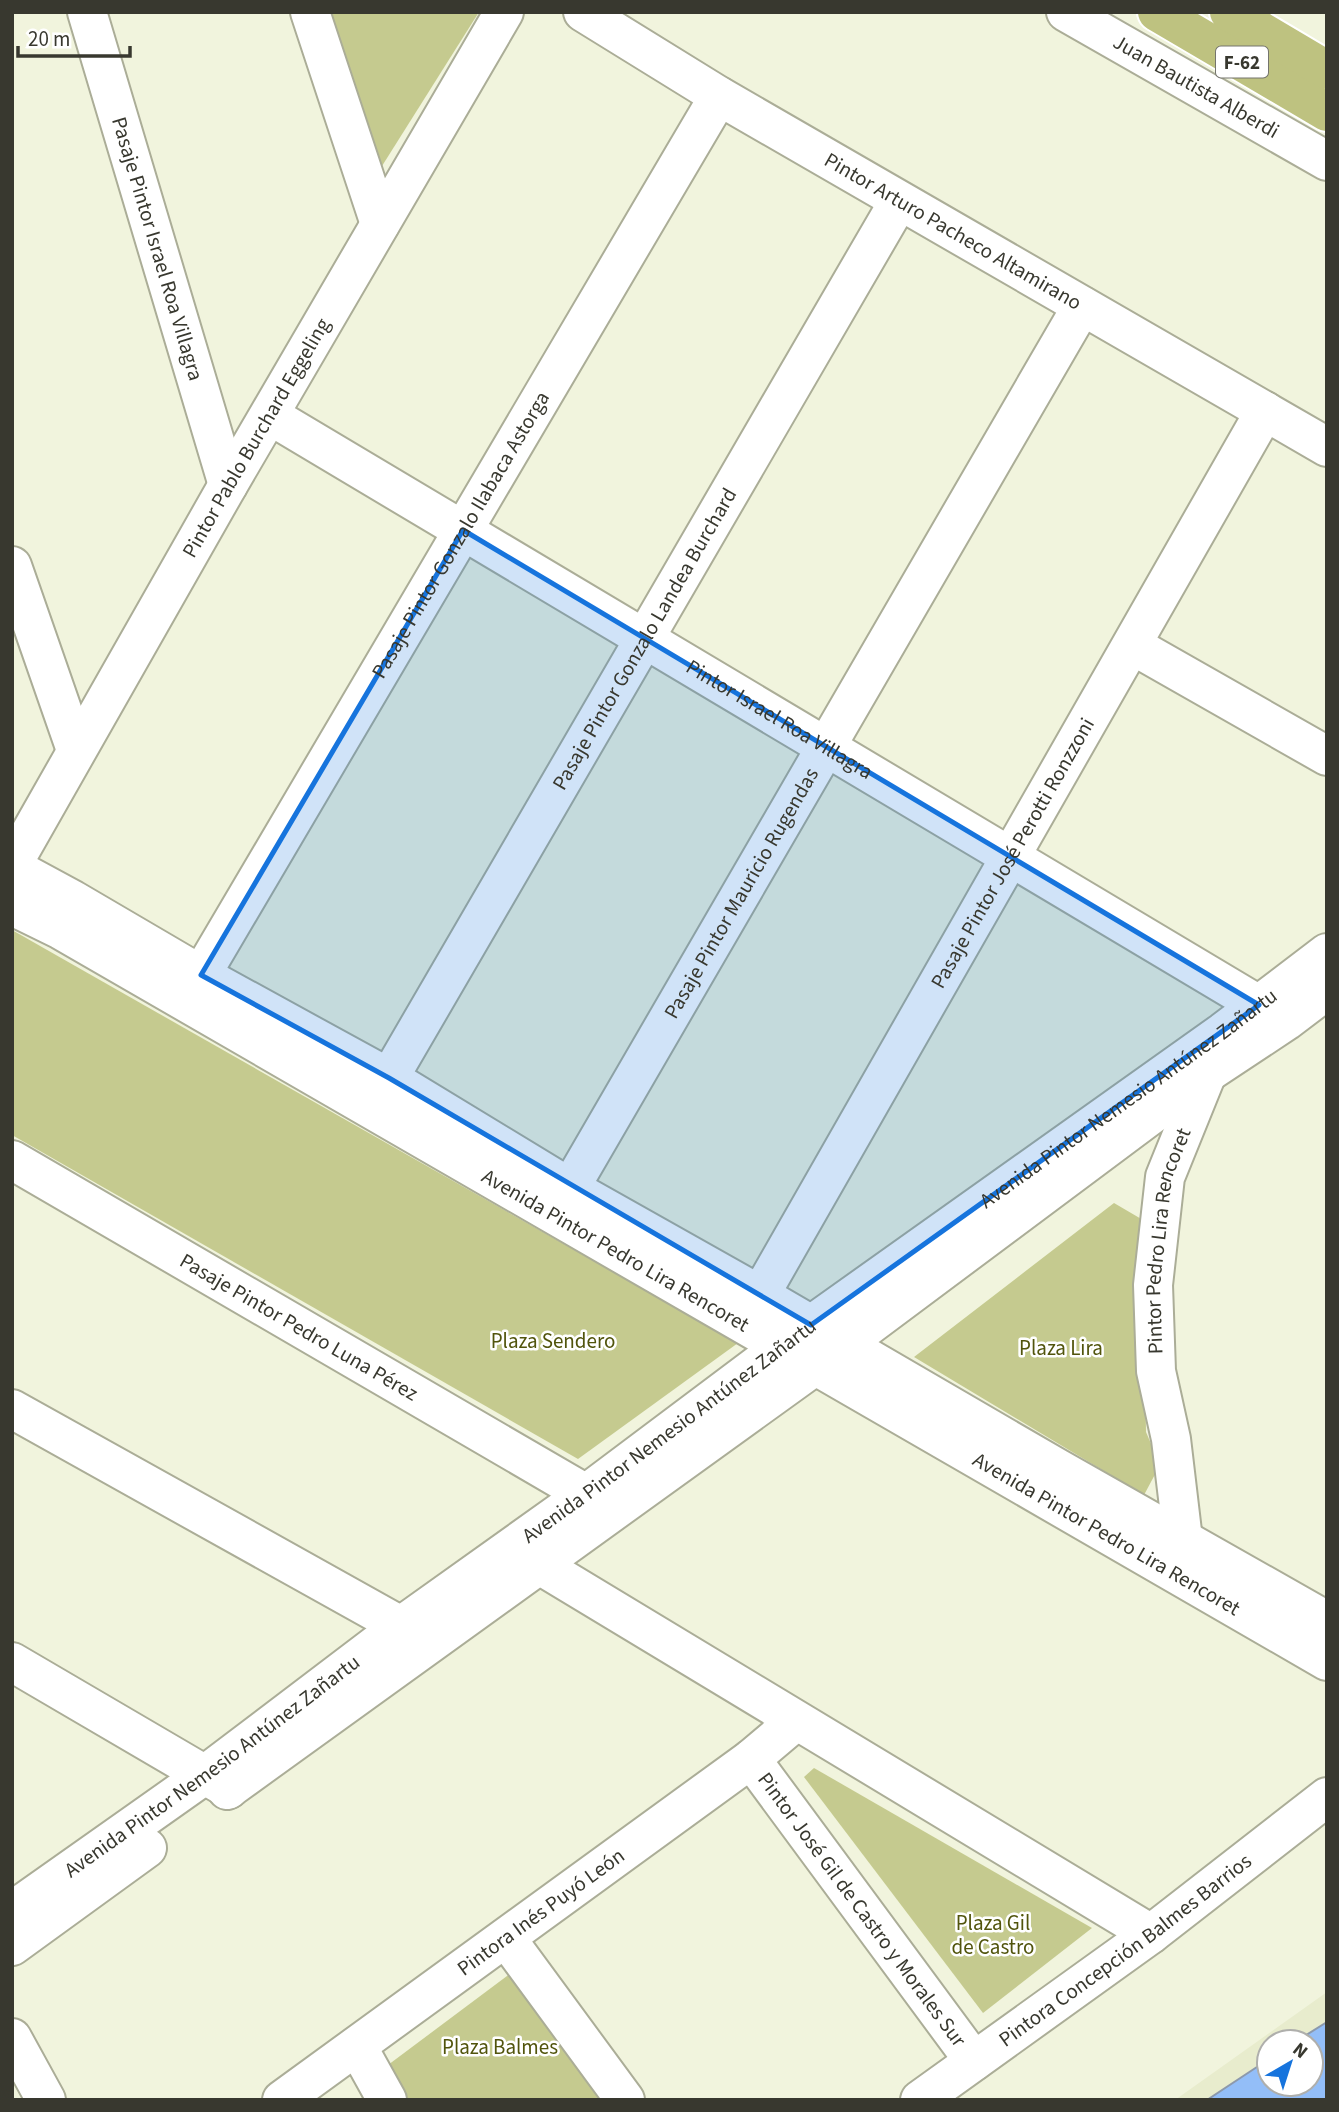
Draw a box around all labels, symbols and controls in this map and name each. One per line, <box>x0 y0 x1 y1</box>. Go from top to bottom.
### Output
scale bar <box>18 14 130 58</box>
text: 20 m <box>28 24 70 54</box>
street label: Juan Bautista Alberdi <box>1108 27 1285 146</box>
road number: F-62 <box>1216 46 1268 78</box>
street label: Pasaje Pintor Israel Roa Villagra <box>104 113 211 384</box>
street label: Pintor Arturo Pacheco Altamirano <box>819 145 1087 317</box>
street label: Pintor Pablo Burchard Eggeling <box>175 312 338 563</box>
street label: Pasaje Pintor Gonzalo Ilabaca Astorga <box>364 385 557 684</box>
street label: Pasaje Pintor Gonzalo Landea Burchard <box>545 482 744 796</box>
street label: Pintor Israel Roa Villagra <box>680 652 879 787</box>
street label: Pasaje Pintor José Perotti Ronzzoni <box>923 712 1102 994</box>
street label: Pasaje Pintor Mauricio Rugendas <box>656 762 826 1024</box>
street label: Avenida Pintor Nemesio Antúnez Zañartu <box>973 981 1284 1216</box>
street label: Pintor Pedro Lira Rencoret <box>1138 1123 1198 1355</box>
street label: Avenida Pintor Pedro Lira Rencoret <box>476 1161 755 1339</box>
street label: Pasaje Pintor Pedro Luna Pérez <box>174 1246 424 1408</box>
street label: Avenida Pintor Nemesio Antúnez Zañartu <box>516 1311 823 1550</box>
park label: Plaza Sendero <box>491 1326 615 1356</box>
park label: Plaza Lira <box>1019 1333 1103 1363</box>
street label: Avenida Pintor Pedro Lira Rencoret <box>967 1445 1246 1623</box>
street label: Avenida Pintor Nemesio Antúnez Zañartu <box>58 1647 366 1885</box>
street label: Pintor José Gil de Castro y Morales Sur <box>751 1766 974 2054</box>
street label: Pintora Inés Puyó León <box>451 1841 631 1983</box>
street label: Pintora Concepción Balmes Barrios <box>992 1846 1258 2054</box>
park label: Plaza Gil de Castro <box>952 1908 1034 1962</box>
north arrow <box>1255 2028 1325 2098</box>
park label: Plaza Balmes <box>442 2032 558 2062</box>
text: N <box>1286 2036 1313 2065</box>

